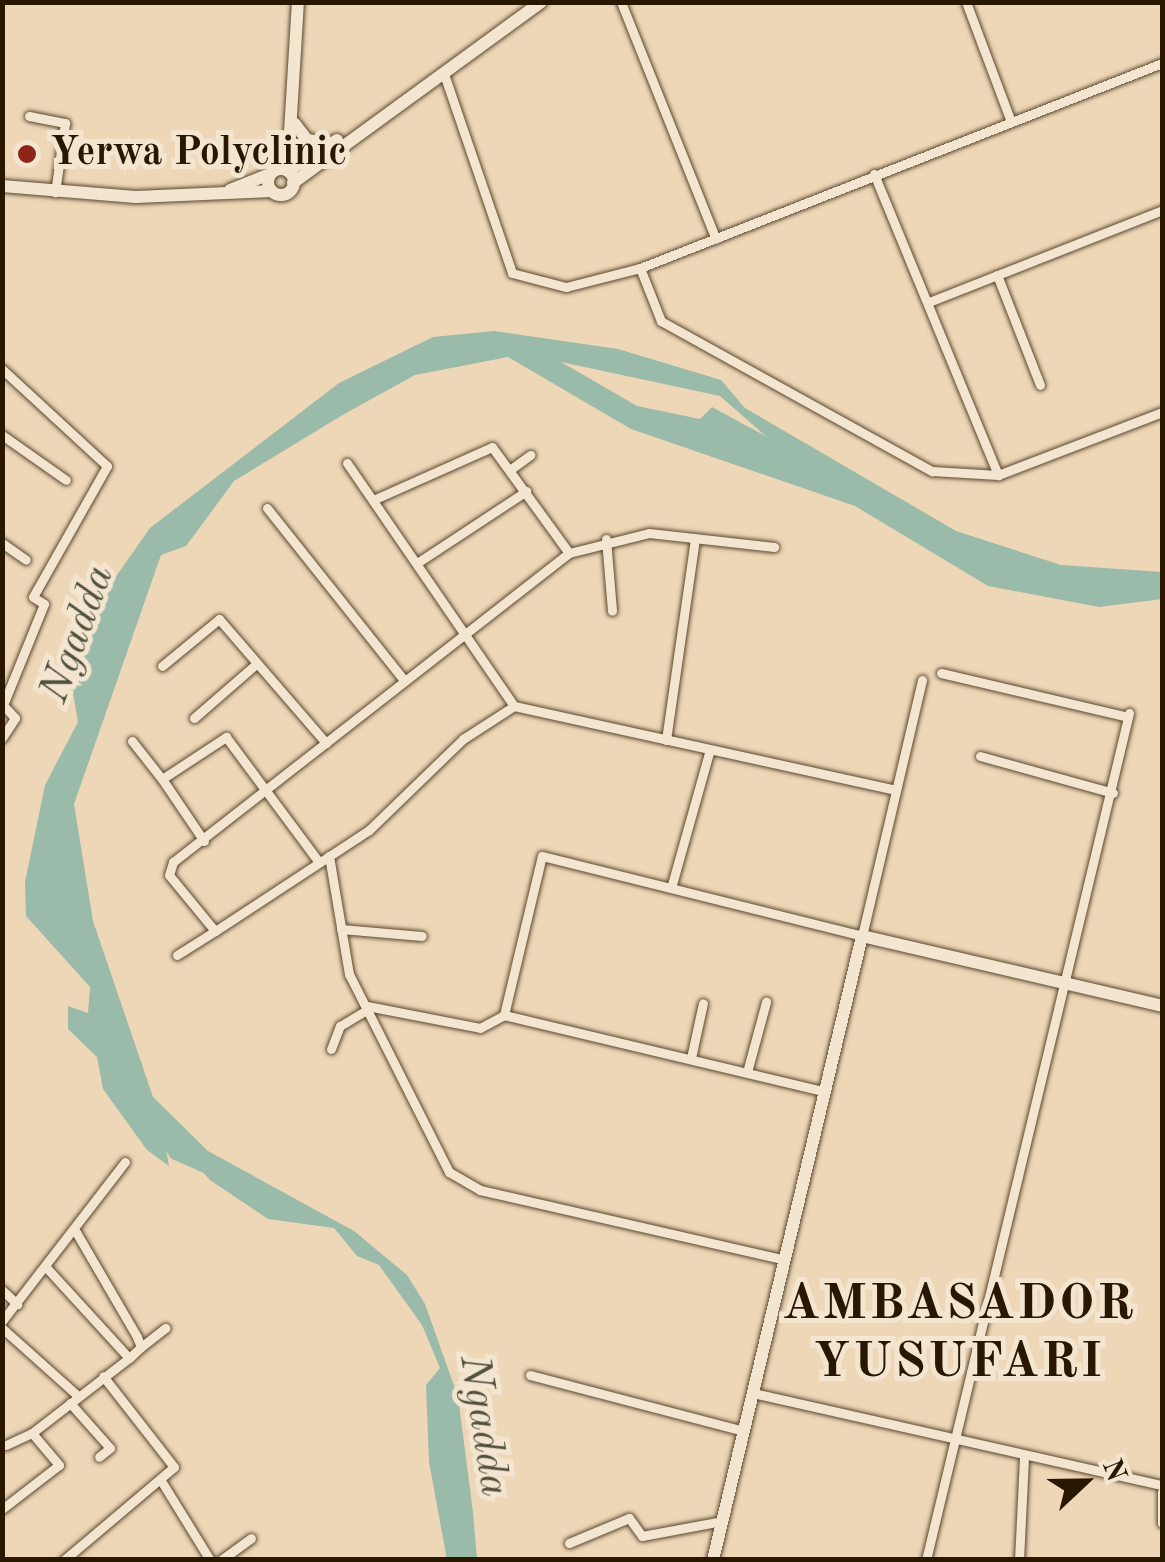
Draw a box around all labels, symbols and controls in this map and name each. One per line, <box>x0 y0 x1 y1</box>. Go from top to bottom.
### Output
place label: Yerwa Polyclinic <box>50 130 347 178</box>
marker: Yerwa Polyclinic <box>14 141 40 167</box>
water label: Ngadda <box>30 558 126 710</box>
district label: AMBASADOR YUSUFARI <box>782 1275 1136 1392</box>
water label: Ngadda <box>447 1351 519 1501</box>
north arrow <box>1035 1432 1135 1532</box>
text: N <box>1096 1456 1130 1486</box>

